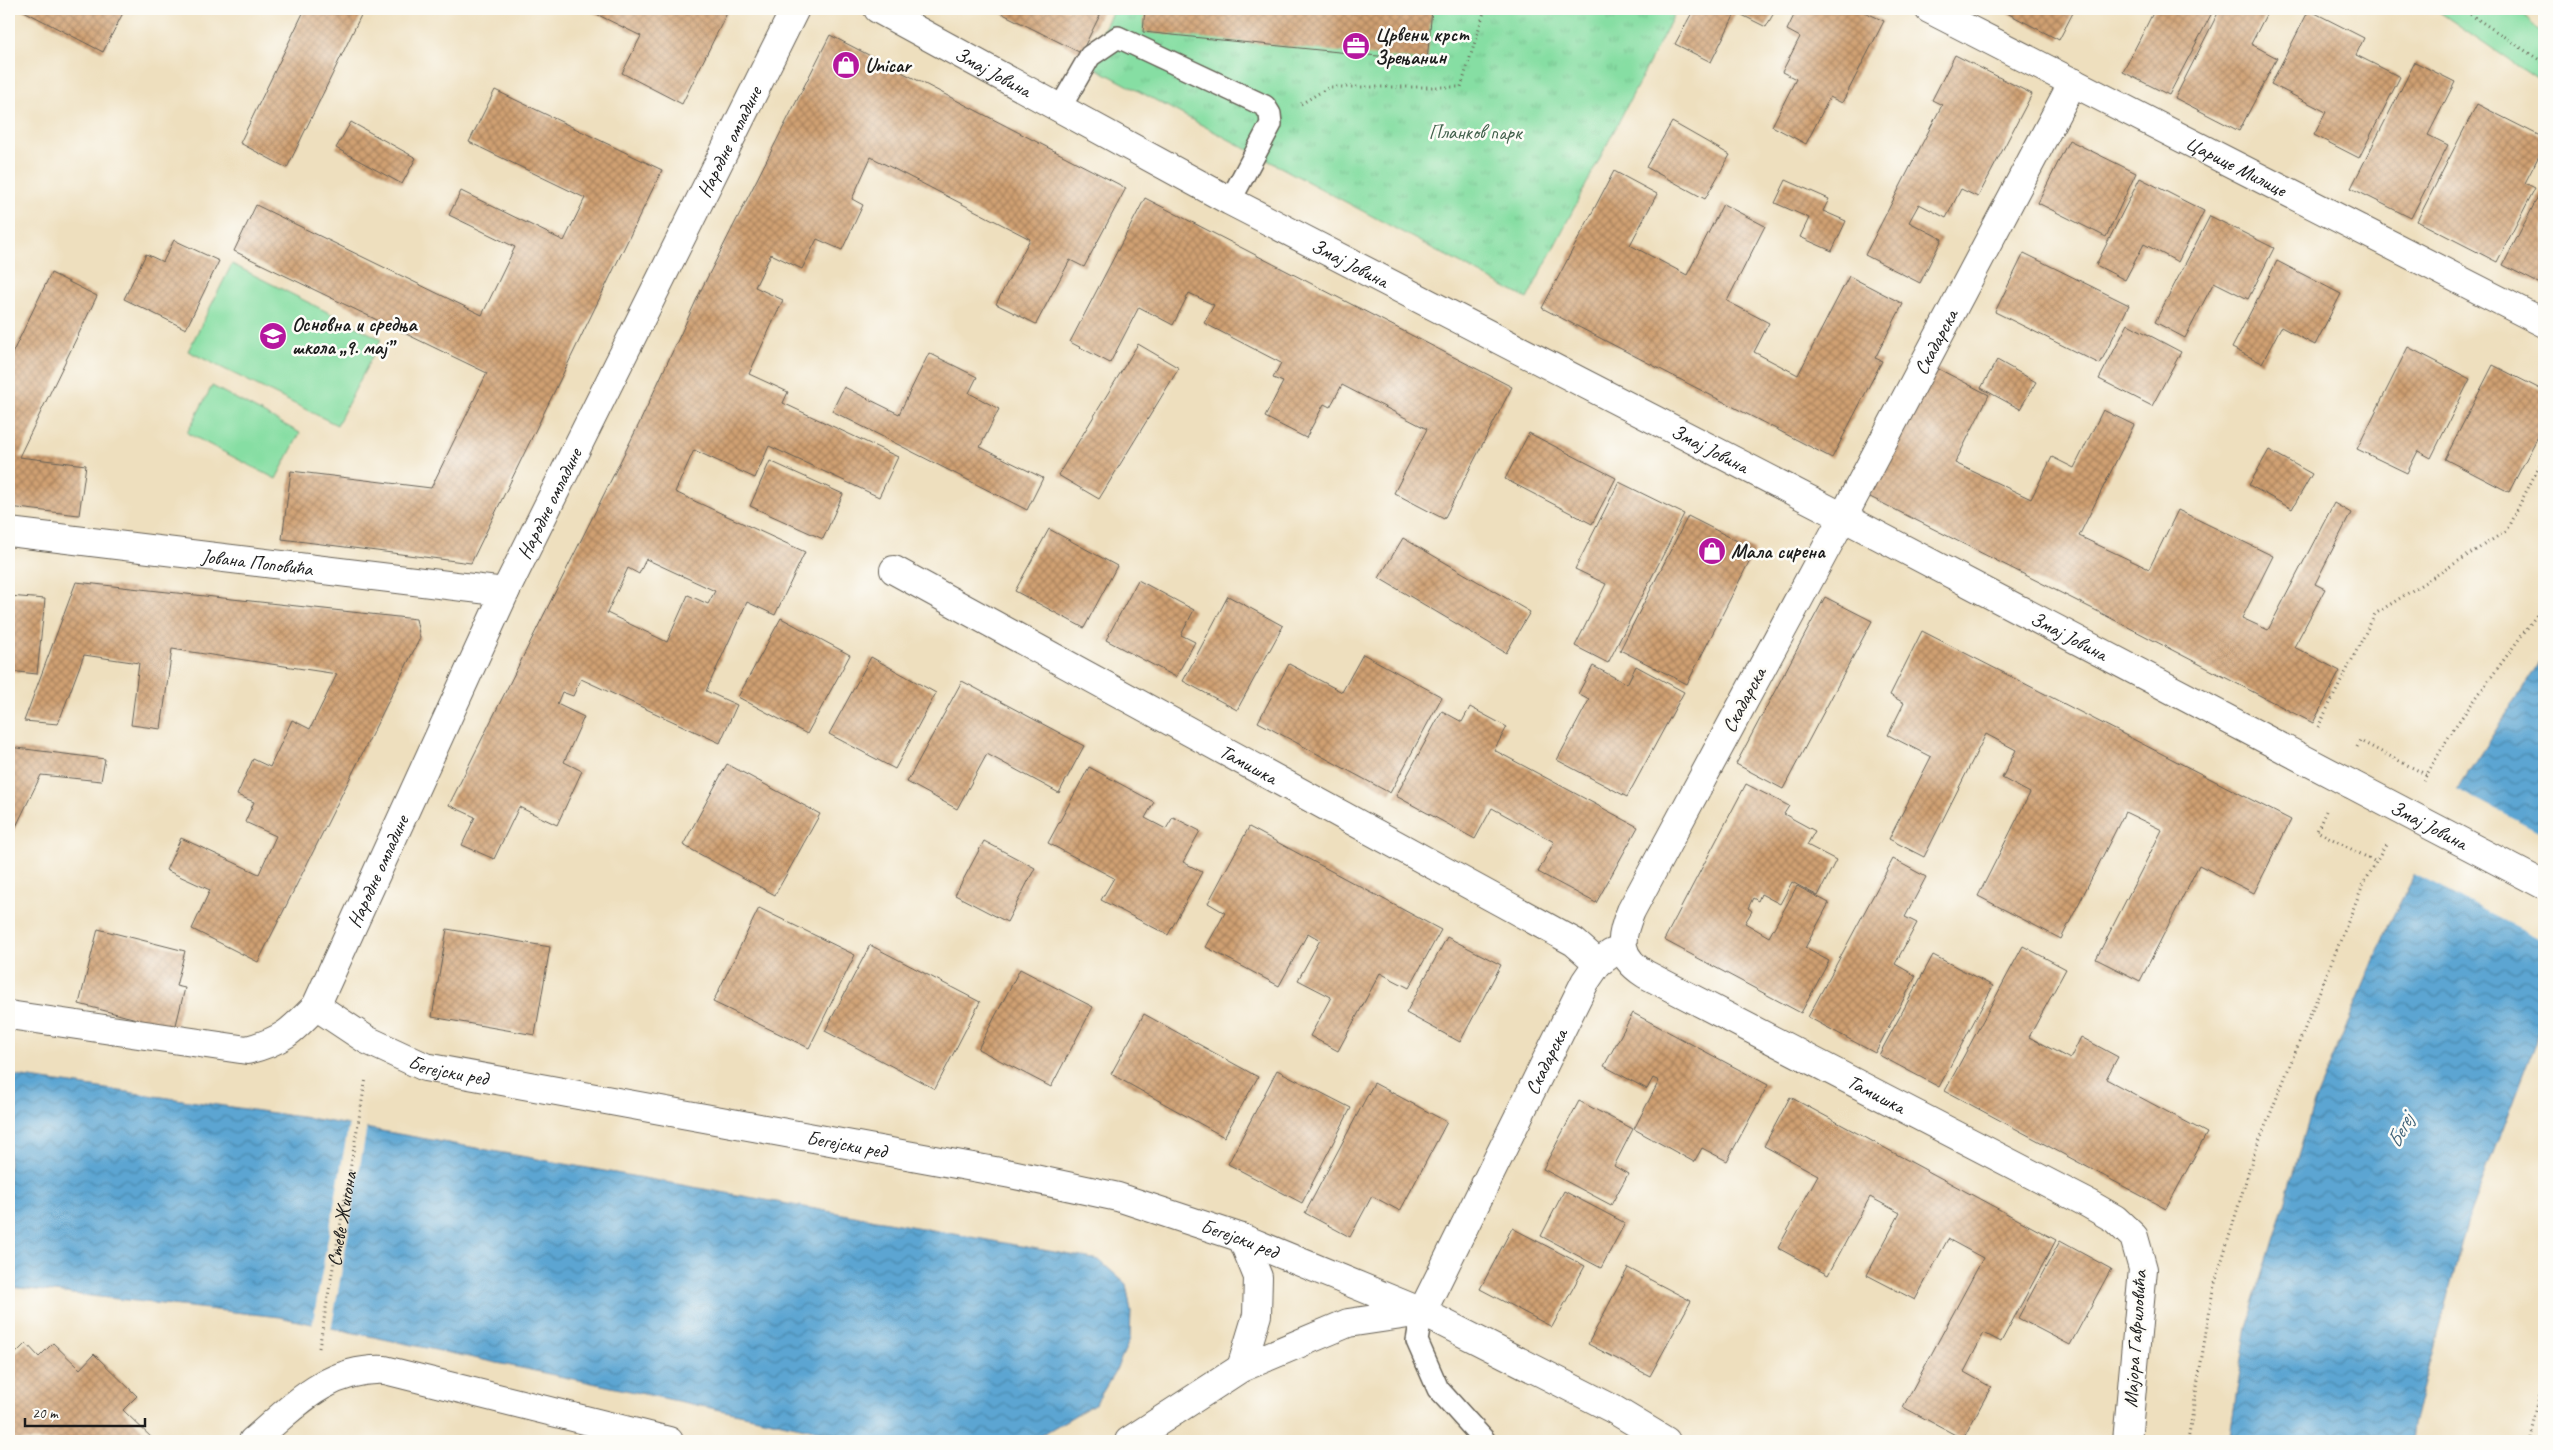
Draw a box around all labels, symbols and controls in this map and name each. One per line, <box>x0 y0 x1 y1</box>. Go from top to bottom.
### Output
place label: Црвени крст Зрењанин <box>1375 22 1470 70</box>
office icon: Црвени крст Зрењанин <box>1341 31 1371 61</box>
street label: Змај Јовина <box>950 41 1037 103</box>
shop icon: Unicar <box>831 50 861 80</box>
place label: Unicar <box>865 53 913 78</box>
street label: Народне омладине <box>691 81 768 201</box>
park label: Планков парк <box>1429 120 1523 145</box>
street label: Царице Милице <box>2182 130 2292 203</box>
street label: Змај Јовина <box>1307 233 1394 294</box>
street label: Скадарска <box>1908 303 1964 379</box>
place label: Основна и средња школа „9. мај” <box>292 312 419 360</box>
school or university icon: Основна и средња школа „9. мај” <box>258 321 288 351</box>
street label: Змај Јовина <box>1667 418 1754 479</box>
street label: Народне омладине <box>511 443 588 563</box>
shop icon: Мала сирена <box>1697 536 1727 566</box>
place label: Мала сирена <box>1731 539 1826 564</box>
street label: Јована Поповића <box>199 543 315 581</box>
street label: Змај Јовина <box>2026 605 2113 667</box>
street label: Скадарска <box>1716 662 1772 737</box>
street label: Тамишка <box>1215 738 1283 791</box>
street label: Змај Јовина <box>2386 794 2473 856</box>
street label: Народне омладине <box>341 810 414 931</box>
street label: Скадарска <box>1519 1023 1573 1099</box>
street label: Бегејски ред <box>405 1049 492 1091</box>
street label: Тамишка <box>1843 1069 1911 1120</box>
water label: Бегеј <box>2381 1105 2422 1152</box>
street label: Бегејски ред <box>805 1124 891 1164</box>
street label: Стеве Жигона <box>321 1168 362 1268</box>
street label: Бегејски ред <box>1198 1213 1284 1265</box>
street label: Мајора Гавриловића <box>2118 1268 2152 1408</box>
scale bar <box>25 1395 145 1427</box>
text: 20 m <box>32 1404 59 1423</box>

